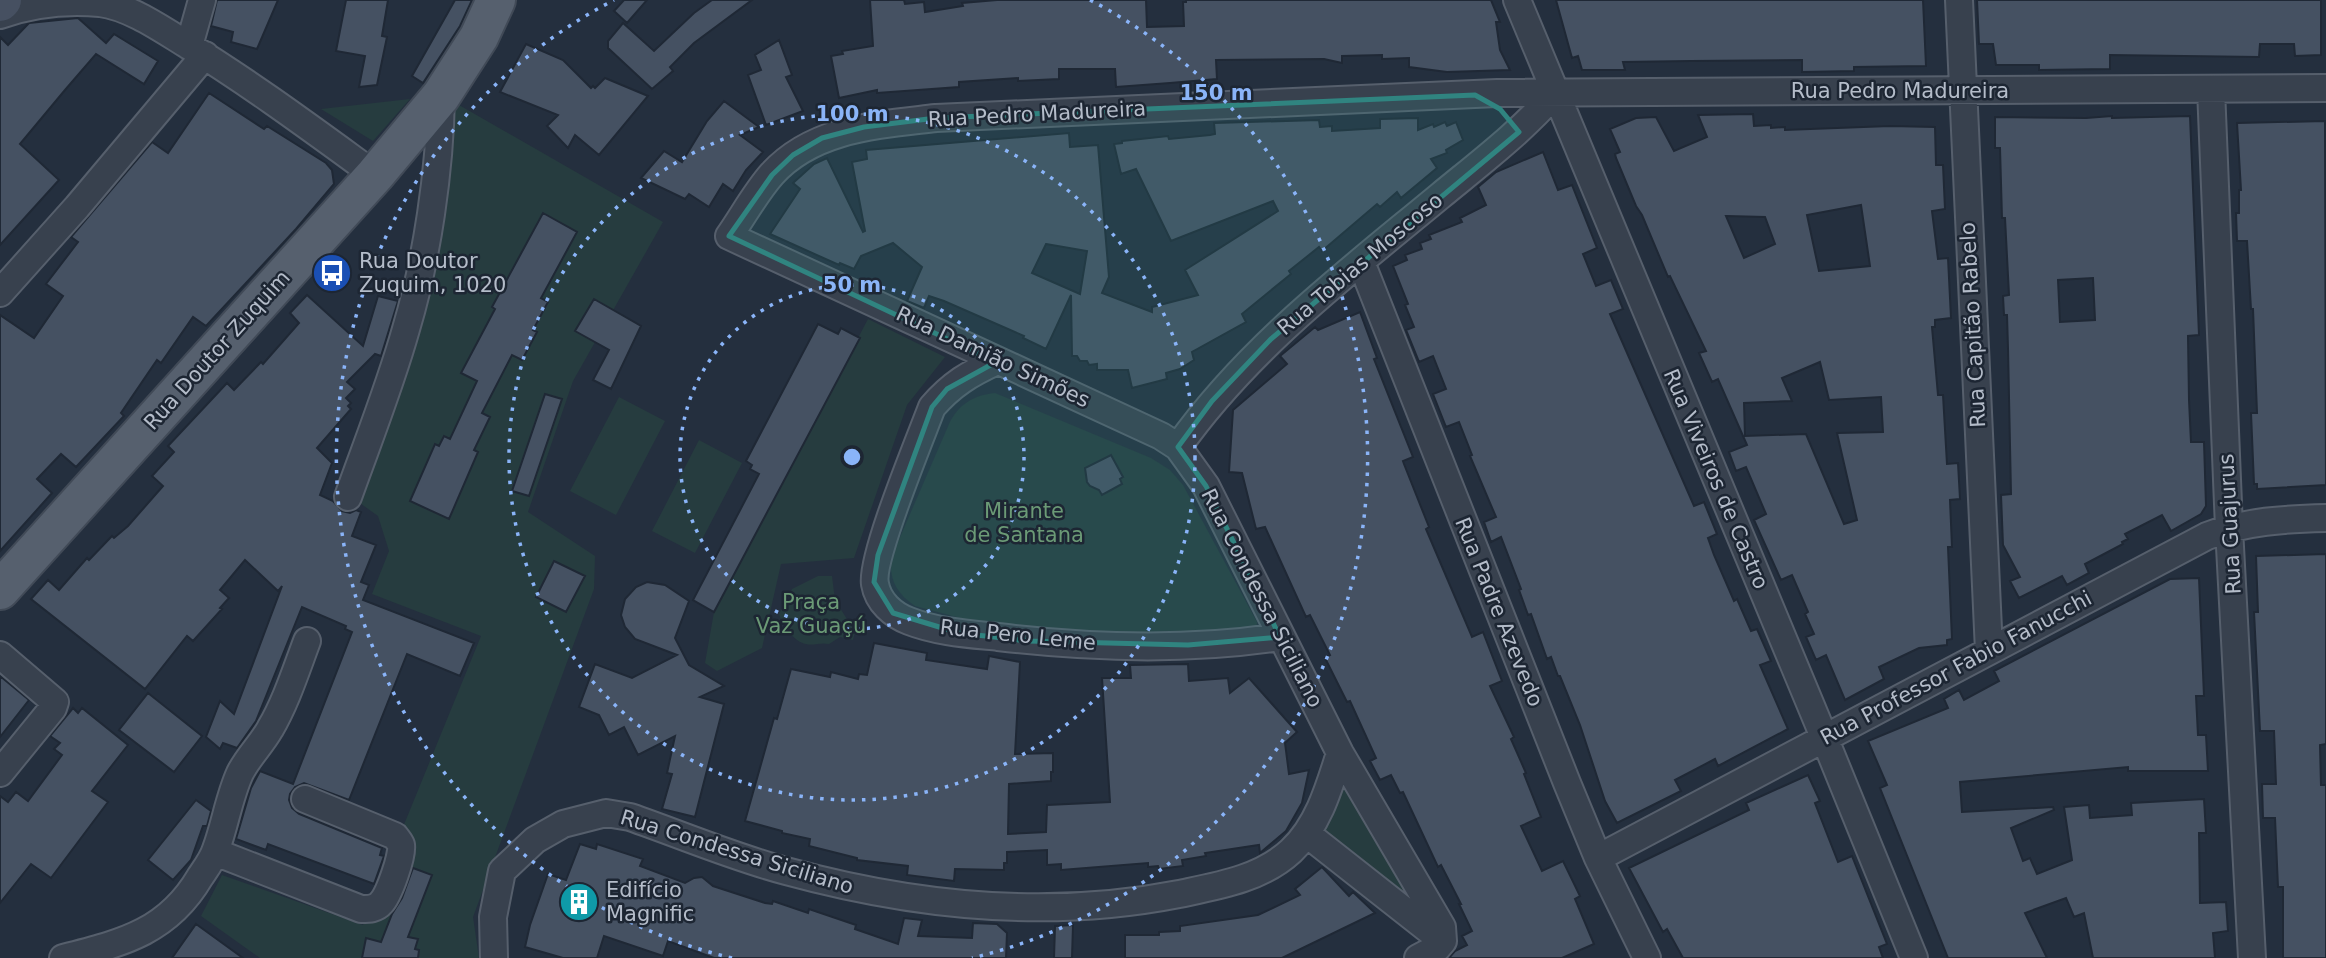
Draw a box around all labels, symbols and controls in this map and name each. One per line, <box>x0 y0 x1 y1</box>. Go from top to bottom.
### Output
street label: Rua Pedro Madureira <box>1791 79 2009 103</box>
text: 150 m <box>1179 81 1253 105</box>
street label: Rua Pedro Madureira <box>927 96 1147 132</box>
text: 100 m <box>815 102 889 126</box>
street label: Rua Tobias Moscoso <box>1272 188 1448 340</box>
street label: Rua Capitão Rabelo <box>1956 222 1990 428</box>
place label: Rua Doutor Zuquim, 1020 <box>359 249 506 297</box>
bus stop icon: Rua Doutor Zuquim, 1020 <box>311 252 353 294</box>
street label: Rua Doutor Zuquim <box>139 265 295 435</box>
text: 50 m <box>823 273 881 297</box>
street label: Rua Damião Simões <box>893 302 1093 412</box>
street label: Rua Viveiros de Castro <box>1659 365 1773 593</box>
centre of rings <box>840 445 864 469</box>
street label: Rua Guajurus <box>2214 453 2246 595</box>
street label: Rua Condessa Siciliano <box>1196 485 1328 711</box>
park label: Mirante de Santana <box>964 499 1084 547</box>
street label: Rua Padre Azevedo <box>1450 514 1548 710</box>
street label: Rua Professor Fabio Fanucchi <box>1816 586 2096 750</box>
park label: Praça Vaz Guaçú <box>756 590 866 638</box>
street label: Rua Pero Leme <box>939 615 1097 655</box>
street label: Rua Condessa Siciliano <box>618 805 856 899</box>
place label: Edifício Magnific <box>606 878 694 926</box>
building icon: Edifício Magnific <box>558 881 600 923</box>

